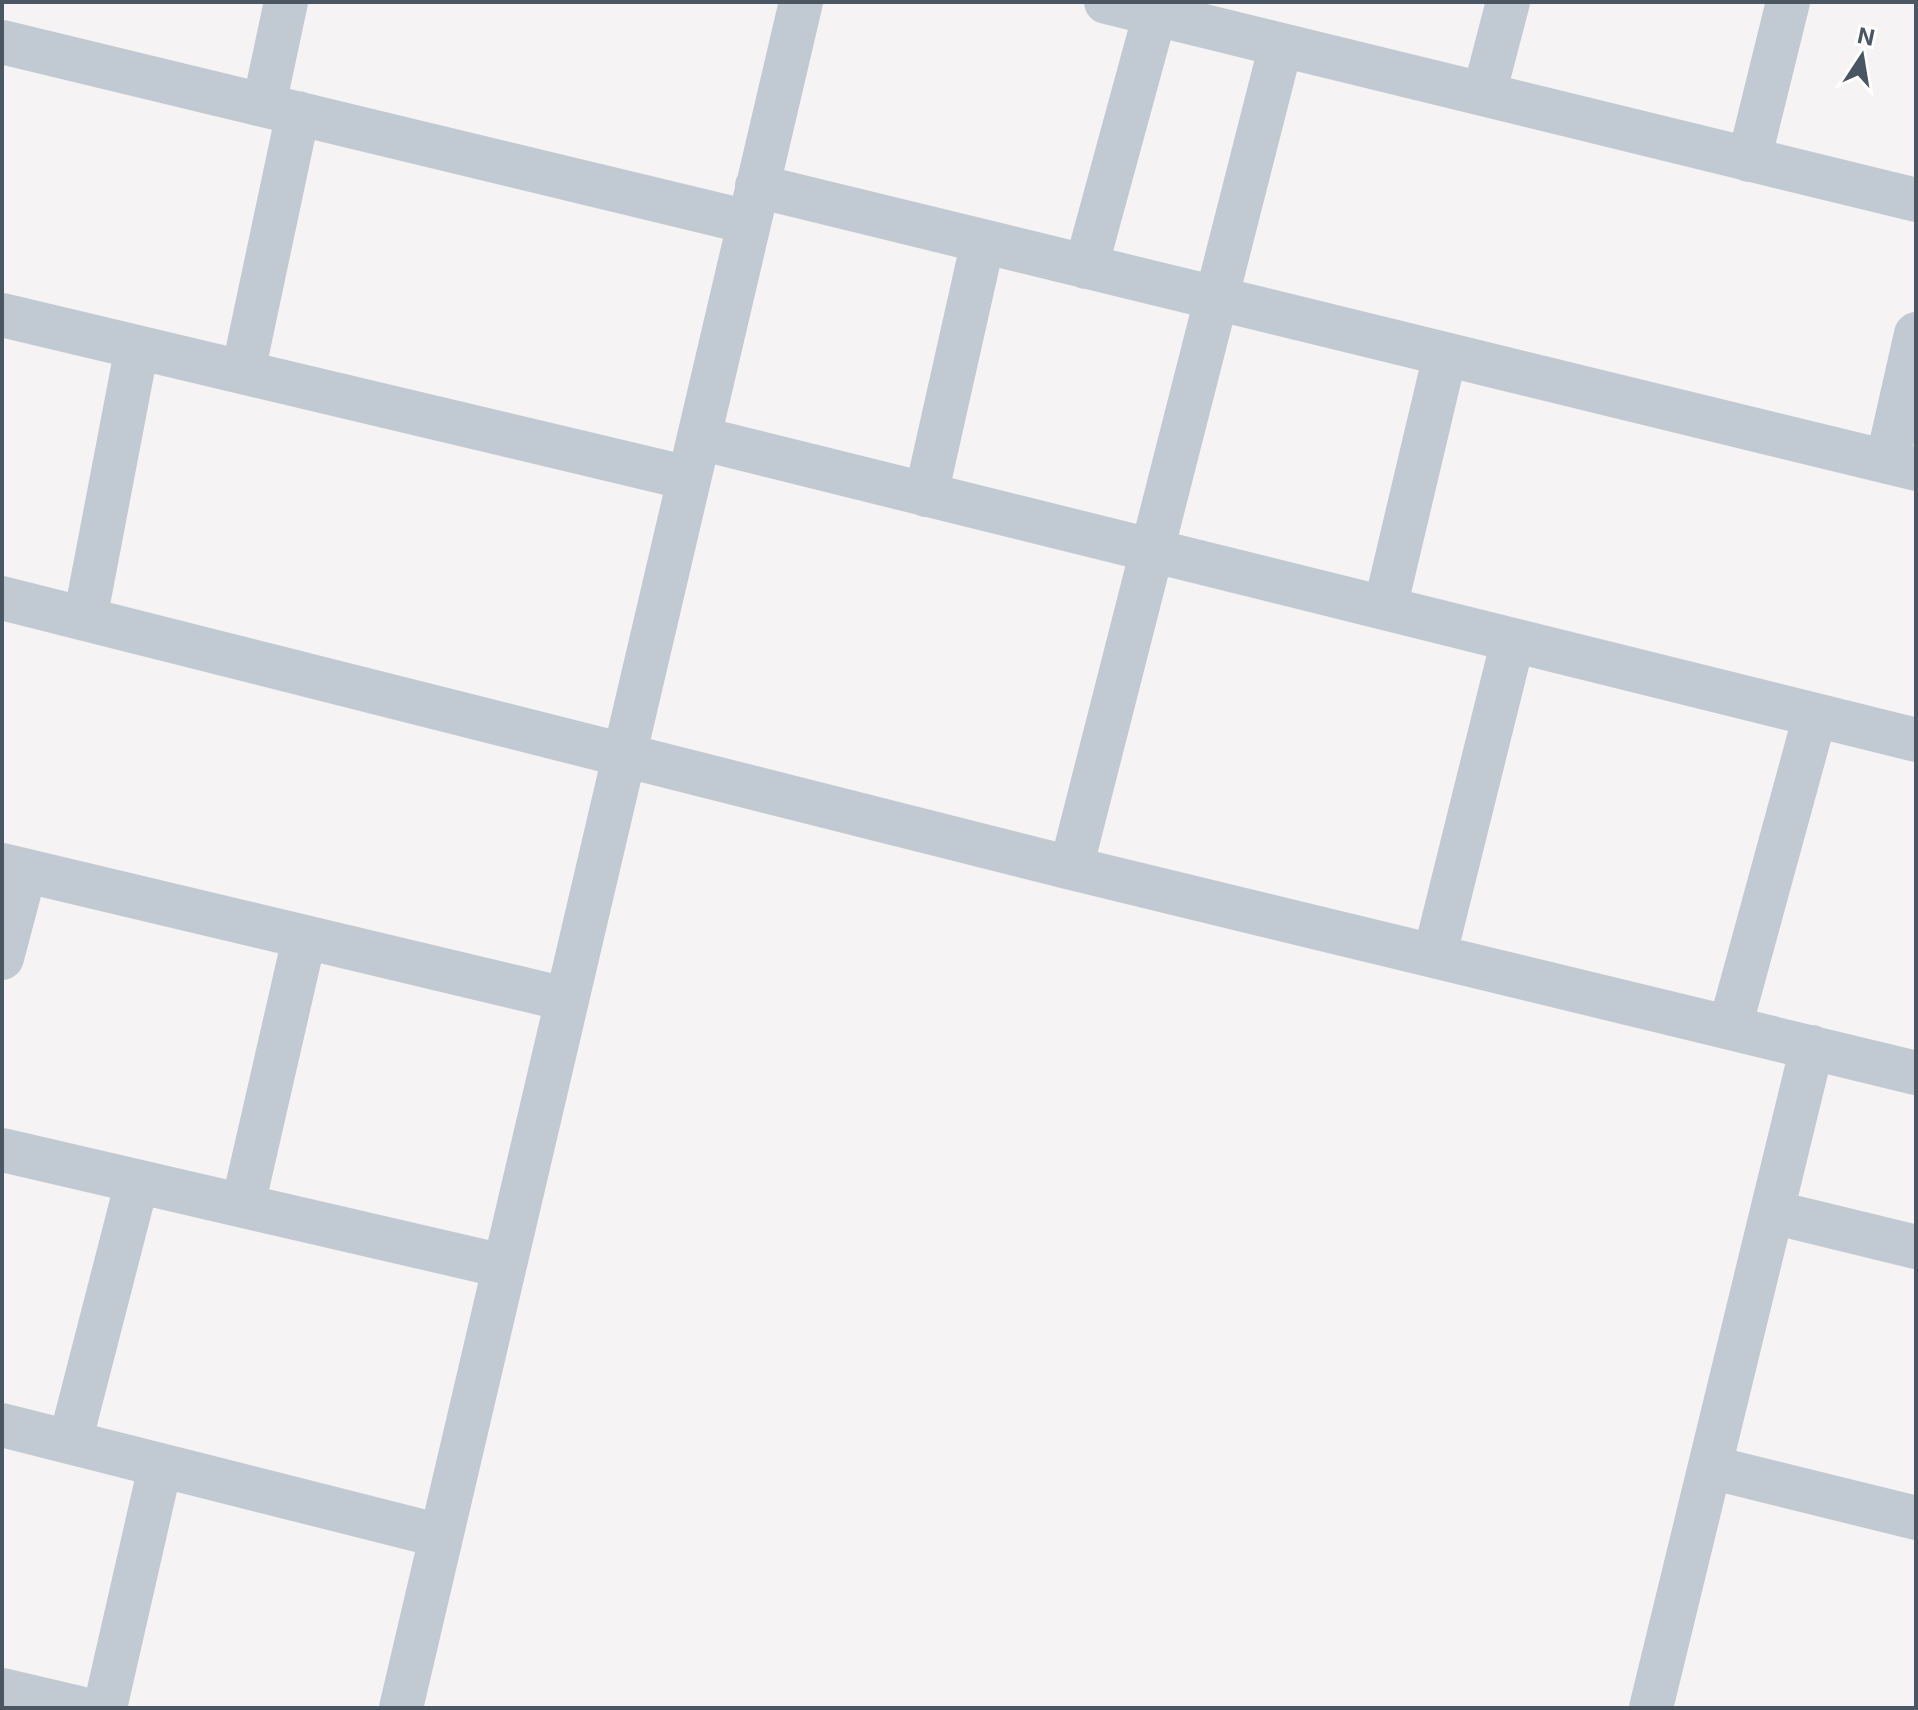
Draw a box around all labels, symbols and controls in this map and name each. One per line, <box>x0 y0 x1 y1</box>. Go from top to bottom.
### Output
north arrow <box>1822 16 1902 96</box>
text: N <box>1855 22 1877 51</box>

